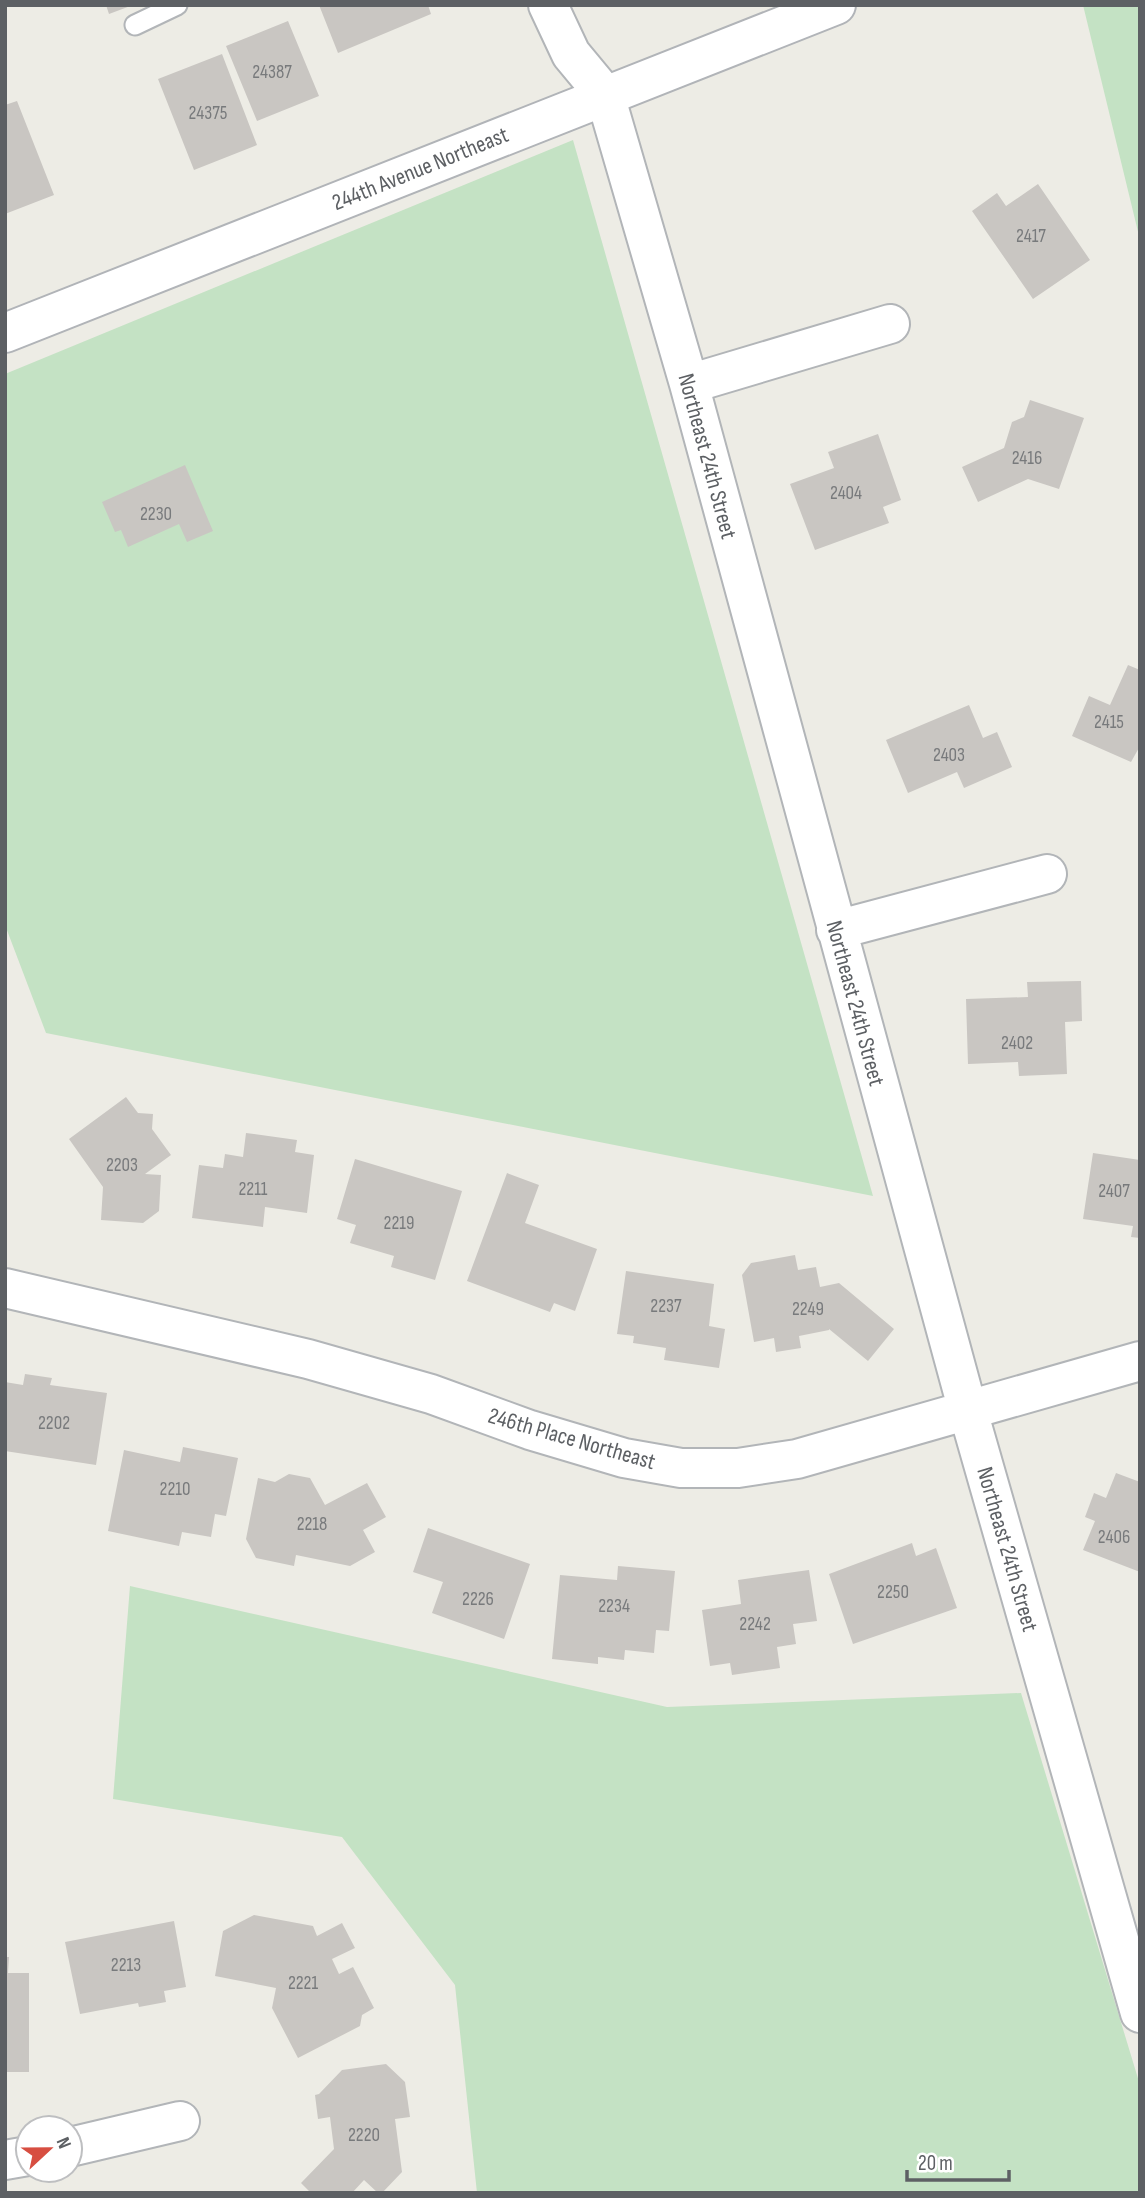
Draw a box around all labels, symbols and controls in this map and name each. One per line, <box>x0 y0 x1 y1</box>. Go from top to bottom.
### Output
house number: 24387 <box>252 61 292 84</box>
house number: 24375 <box>189 102 227 125</box>
street label: 244th Avenue Northeast <box>328 121 513 217</box>
house number: 2417 <box>1016 225 1046 248</box>
street label: Northeast 24th Street <box>672 371 743 542</box>
house number: 2416 <box>1012 447 1042 470</box>
house number: 2404 <box>830 482 862 505</box>
house number: 2230 <box>140 503 172 526</box>
house number: 2415 <box>1094 711 1124 734</box>
house number: 2403 <box>933 744 965 767</box>
street label: Northeast 24th Street <box>820 918 891 1089</box>
house number: 2402 <box>1001 1032 1033 1055</box>
house number: 2203 <box>106 1154 138 1177</box>
house number: 2211 <box>238 1178 268 1201</box>
house number: 2407 <box>1098 1180 1130 1203</box>
house number: 2219 <box>384 1212 414 1235</box>
house number: 2237 <box>650 1295 682 1318</box>
house number: 2249 <box>792 1298 824 1321</box>
street label: 246th Place Northeast <box>485 1402 659 1476</box>
house number: 2202 <box>38 1412 70 1435</box>
street label: Northeast 24th Street <box>970 1464 1044 1635</box>
house number: 2210 <box>160 1478 190 1501</box>
house number: 2218 <box>297 1513 327 1536</box>
house number: 2406 <box>1098 1526 1130 1549</box>
house number: 2250 <box>877 1581 909 1604</box>
house number: 2226 <box>462 1588 494 1611</box>
house number: 2234 <box>598 1595 630 1618</box>
house number: 2242 <box>739 1613 771 1636</box>
house number: 2213 <box>111 1954 141 1977</box>
house number: 2221 <box>288 1972 318 1995</box>
north arrow <box>14 2114 84 2184</box>
house number: 2220 <box>348 2124 380 2147</box>
text: N <box>51 2134 76 2152</box>
scale bar <box>907 2138 1009 2182</box>
text: 20 m <box>918 2151 953 2176</box>

